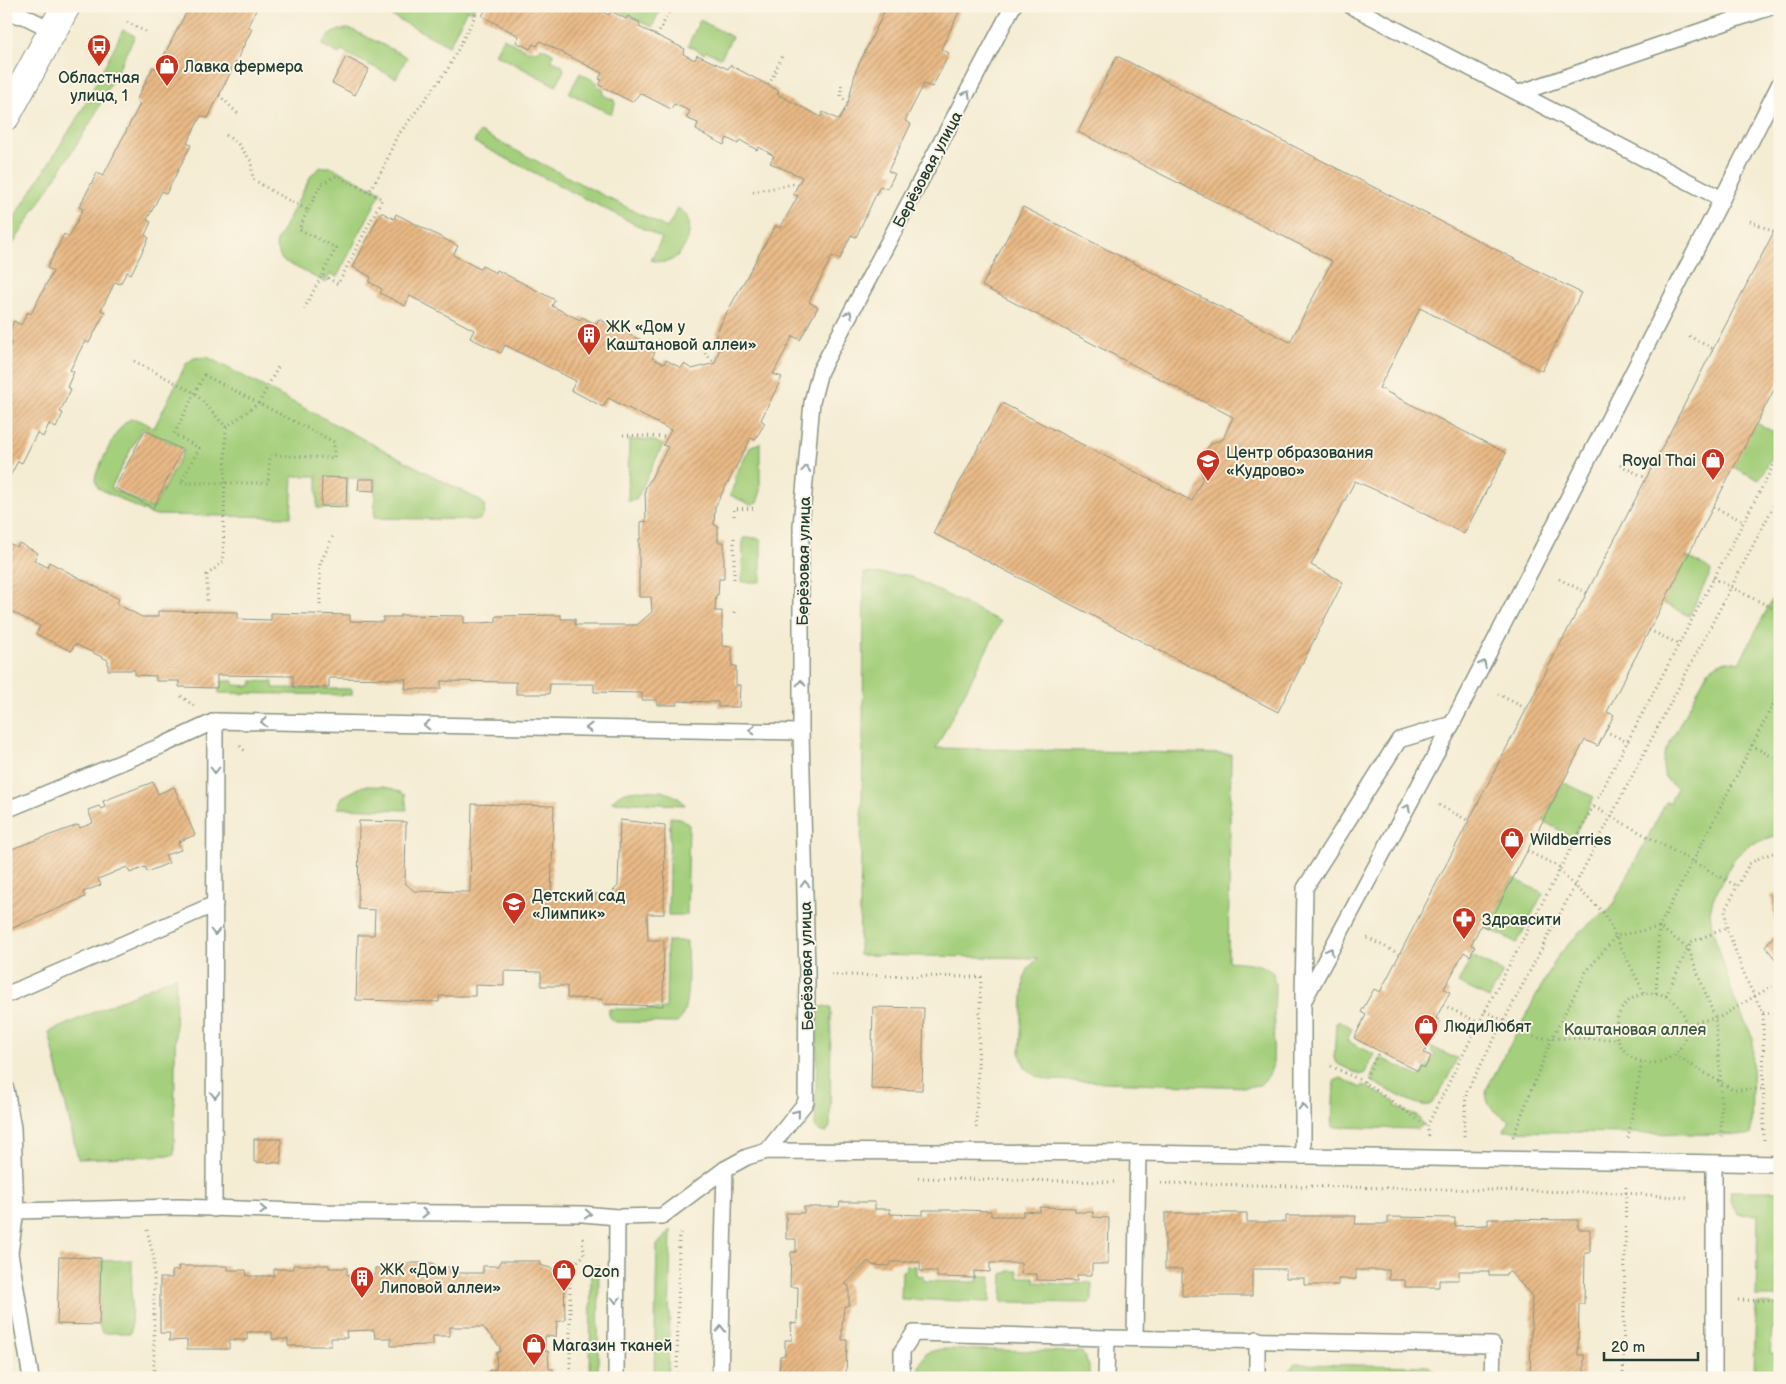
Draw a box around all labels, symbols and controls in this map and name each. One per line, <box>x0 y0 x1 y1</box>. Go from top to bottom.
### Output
bus stop icon: Областная улица, 1 <box>86 33 112 67</box>
shop icon: Лавка фермера <box>154 53 180 87</box>
place label: Лавка фермера <box>183 58 304 77</box>
place label: Областная улица, 1 <box>58 69 140 106</box>
one-way arrow <box>961 90 971 99</box>
street label: Берёзовая улица <box>890 108 967 231</box>
one-way arrow <box>843 311 853 320</box>
place label: ЖК «Дом у Каштановой аллеи» <box>606 318 757 355</box>
building icon: ЖК «Дом у Каштановой аллеи» <box>576 322 602 356</box>
place label: Центр образования «Кудрово» <box>1226 444 1373 481</box>
shop icon: Royal Thai <box>1700 447 1726 481</box>
school or university icon: Центр образования «Кудрово» <box>1195 448 1221 482</box>
place label: Royal Thai <box>1622 452 1696 471</box>
one-way arrow <box>800 464 811 472</box>
street label: Берёзовая улица <box>794 496 815 626</box>
one-way arrow <box>1477 660 1487 669</box>
one-way arrow <box>796 679 806 686</box>
one-way arrow <box>260 717 268 727</box>
one-way arrow <box>423 720 430 730</box>
one-way arrow <box>585 722 593 733</box>
one-way arrow <box>748 725 756 736</box>
one-way arrow <box>210 766 220 774</box>
one-way arrow <box>1401 804 1411 813</box>
shop icon: Wildberries <box>1499 826 1525 860</box>
place label: Wildberries <box>1530 831 1611 850</box>
one-way arrow <box>799 880 810 888</box>
place label: Детский сад «Лимпик» <box>532 887 625 924</box>
school or university icon: Детский сад «Лимпик» <box>501 891 527 925</box>
street label: Берёзовая улица <box>797 901 818 1031</box>
pharmacy icon: Здравсити <box>1451 906 1477 940</box>
place label: Здравсити <box>1482 911 1561 930</box>
one-way arrow <box>210 928 220 936</box>
one-way arrow <box>1324 947 1334 956</box>
shop icon: ЛюдиЛюбят <box>1413 1013 1439 1047</box>
place label: ЛюдиЛюбят <box>1443 1018 1532 1037</box>
park label: Каштановая аллея <box>1564 1021 1706 1040</box>
one-way arrow <box>210 1091 220 1099</box>
one-way arrow <box>1298 1103 1308 1110</box>
one-way arrow <box>792 1110 800 1119</box>
one-way arrow <box>260 1205 267 1215</box>
one-way arrow <box>422 1208 430 1218</box>
one-way arrow <box>584 1209 592 1220</box>
shop icon: Ozon <box>551 1258 577 1292</box>
place label: ЖК «Дом у Липовой аллеи» <box>379 1261 501 1298</box>
place label: Ozon <box>582 1263 620 1282</box>
building icon: ЖК «Дом у Липовой аллеи» <box>349 1265 375 1299</box>
one-way arrow <box>611 1297 621 1305</box>
one-way arrow <box>716 1325 726 1332</box>
scale bar <box>1604 1329 1697 1361</box>
shop icon: Магазин тканей <box>521 1332 547 1366</box>
place label: Магазин тканей <box>552 1337 672 1356</box>
text: 20 m <box>1611 1338 1645 1357</box>

